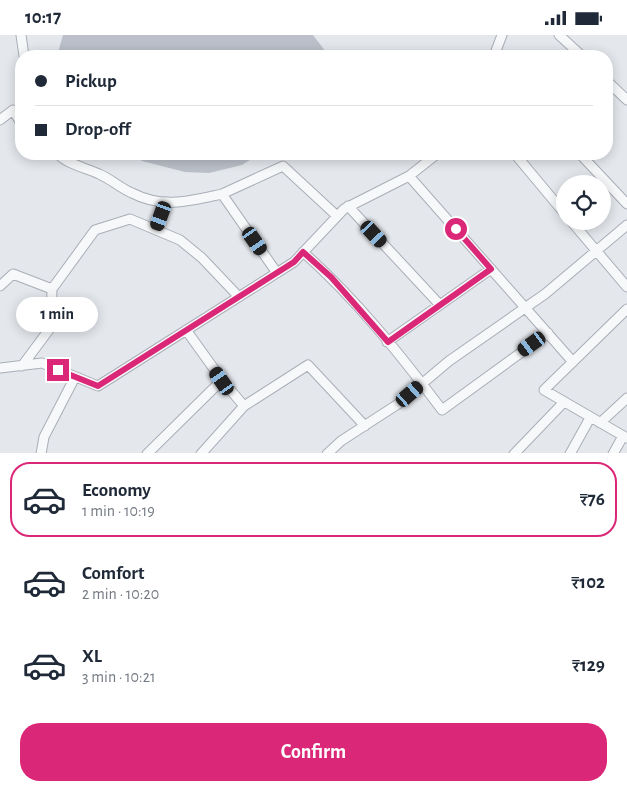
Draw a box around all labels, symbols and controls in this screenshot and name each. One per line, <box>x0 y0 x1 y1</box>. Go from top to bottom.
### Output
text: 10:17 <box>25 8 61 27</box>
text: Pickup <box>65 72 117 91</box>
text: Drop-off <box>65 120 130 139</box>
map controls <box>556 175 611 230</box>
button: locate <box>556 175 611 230</box>
car <box>148 199 173 233</box>
car <box>358 218 389 250</box>
route start <box>445 218 467 240</box>
car <box>240 224 269 258</box>
callout: 1 min <box>17 297 99 333</box>
text: 1 min <box>40 306 74 322</box>
car <box>515 329 548 359</box>
route end <box>47 359 69 381</box>
car <box>207 364 236 398</box>
car <box>393 378 426 410</box>
icon: car <box>22 477 67 522</box>
text: Economy <box>82 481 151 500</box>
text: ₹76 <box>580 490 605 509</box>
text: 1 min · 10:19 <box>82 503 155 519</box>
icon: car <box>22 560 67 605</box>
text: Comfort <box>82 564 144 583</box>
text: ₹102 <box>571 573 605 592</box>
text: 2 min · 10:20 <box>82 586 159 602</box>
icon: car <box>22 643 67 688</box>
text: XL <box>82 647 102 666</box>
text: ₹129 <box>572 656 605 675</box>
text: 3 min · 10:21 <box>82 669 156 685</box>
button: Confirm <box>20 723 607 781</box>

